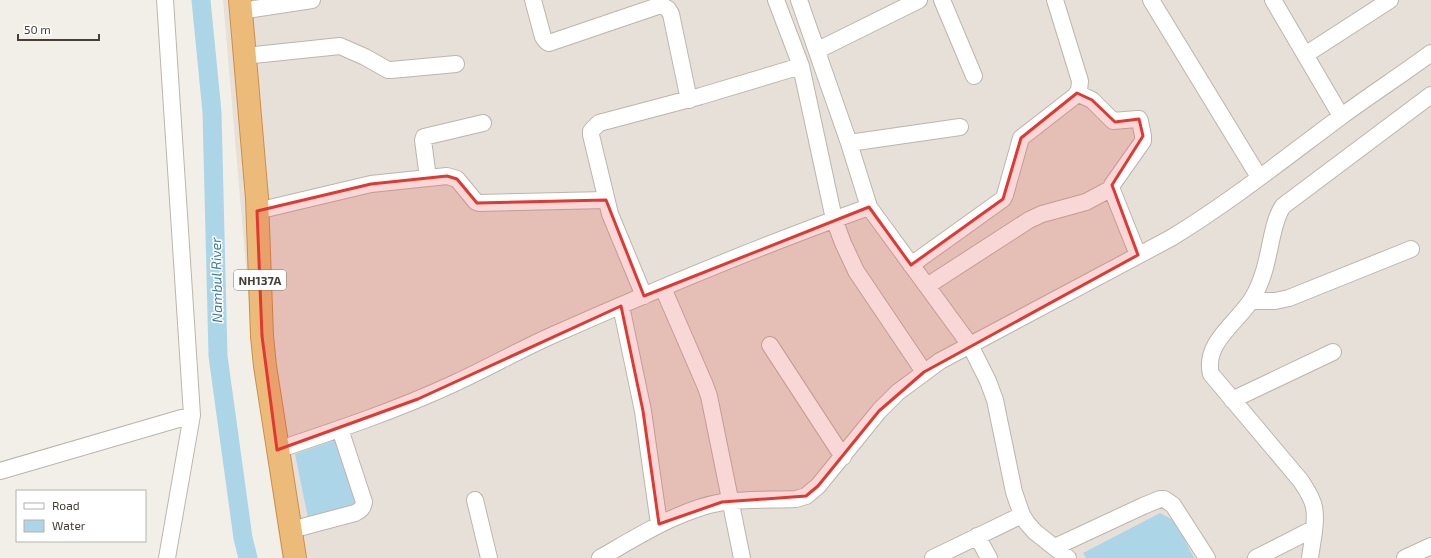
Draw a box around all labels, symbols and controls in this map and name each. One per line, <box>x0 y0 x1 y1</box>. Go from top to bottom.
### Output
scale bar <box>18 16 99 42</box>
text: 50 m <box>24 22 51 36</box>
water label: Nambul River <box>207 237 225 323</box>
road number: NH137A <box>234 270 286 290</box>
legend <box>16 490 146 542</box>
text: Road <box>52 498 80 512</box>
text: Water <box>52 518 86 532</box>

